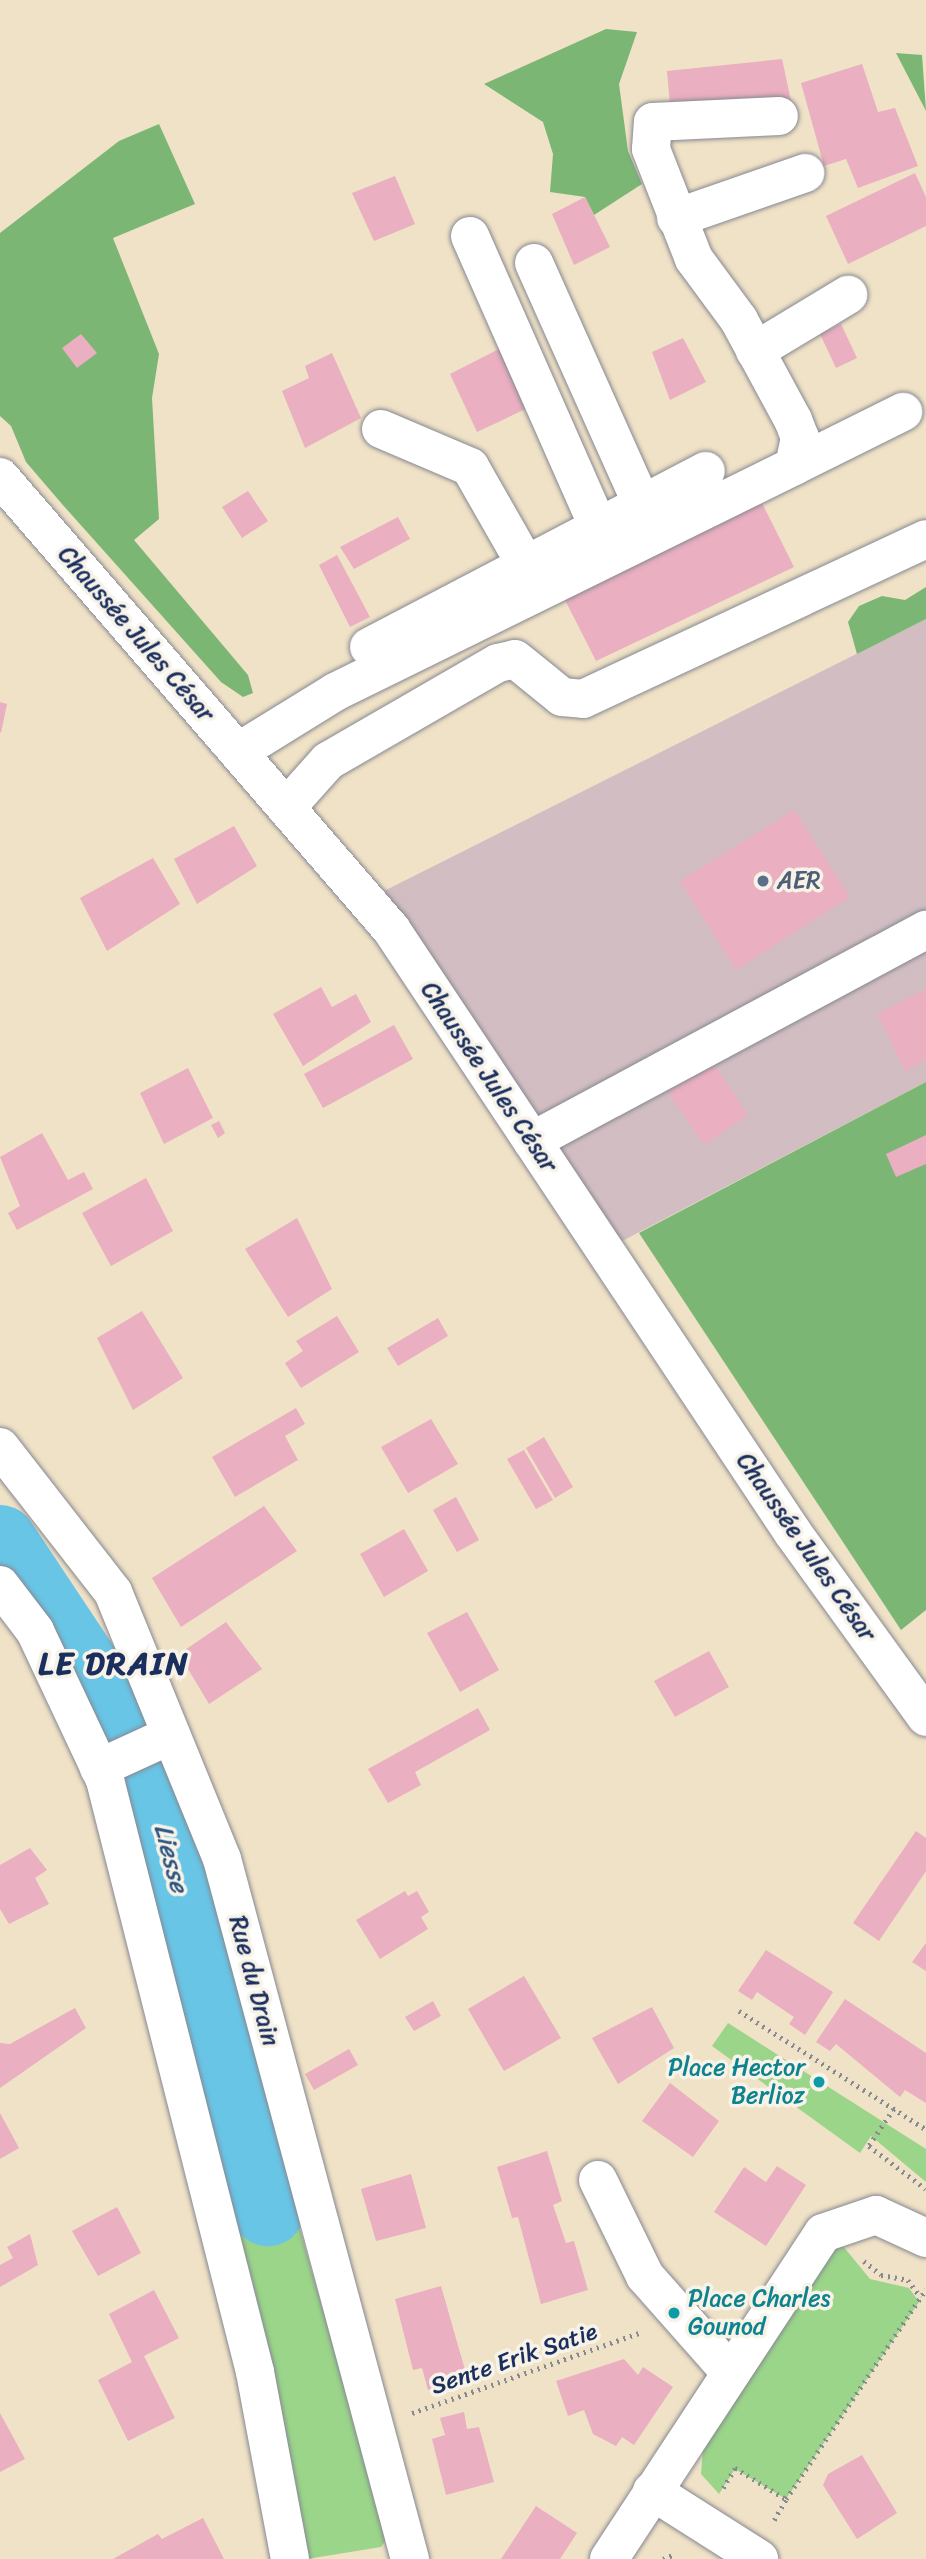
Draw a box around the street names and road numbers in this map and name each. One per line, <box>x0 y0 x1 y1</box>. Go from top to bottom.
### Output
street label: Chaussée Jules César <box>52 540 220 728</box>
street label: Chaussée Jules César <box>414 976 564 1178</box>
street label: Chaussée Jules César <box>730 1447 882 1647</box>
street label: Rue du Drain <box>223 1913 285 2049</box>
street label: Sente Erik Satie <box>427 2317 601 2401</box>

